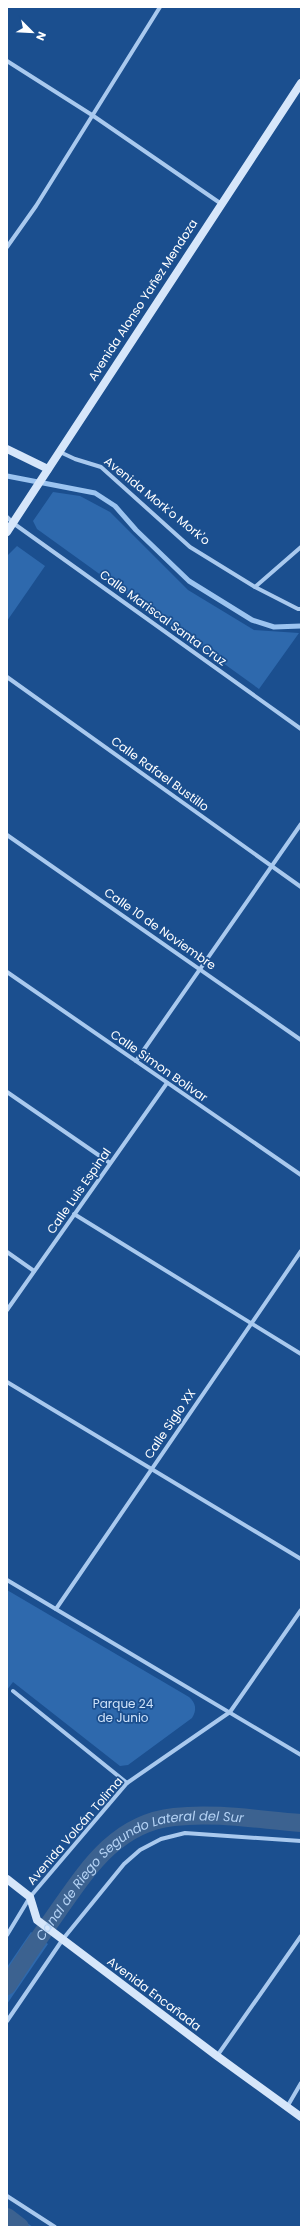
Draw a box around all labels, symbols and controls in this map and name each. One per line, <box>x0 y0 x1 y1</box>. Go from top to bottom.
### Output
north arrow <box>12 12 52 52</box>
text: N <box>32 29 50 43</box>
street label: Avenida Alonso Yañez Mendoza <box>84 216 201 384</box>
street label: Avenida Mork'o Mork'o <box>101 452 214 549</box>
street label: Calle Mariscal Santa Cruz <box>96 566 230 669</box>
street label: Calle Rafael Bustillo <box>108 732 213 815</box>
street label: Calle 10 de Noviembre <box>101 884 220 974</box>
street label: Calle Simon Bolivar <box>107 1026 212 1106</box>
street label: Calle Luis Espinal <box>43 1144 115 1237</box>
street label: Calle Siglo XX <box>140 1385 199 1462</box>
park label: Parque 24 de Junio <box>93 1695 154 1726</box>
street label: Avenida Volcán Tolima <box>23 1773 126 1888</box>
water label: Canal de Riego Segundo Lateral del Sur <box>31 1806 246 1945</box>
street label: Avenida Encañada <box>104 1953 205 2035</box>

